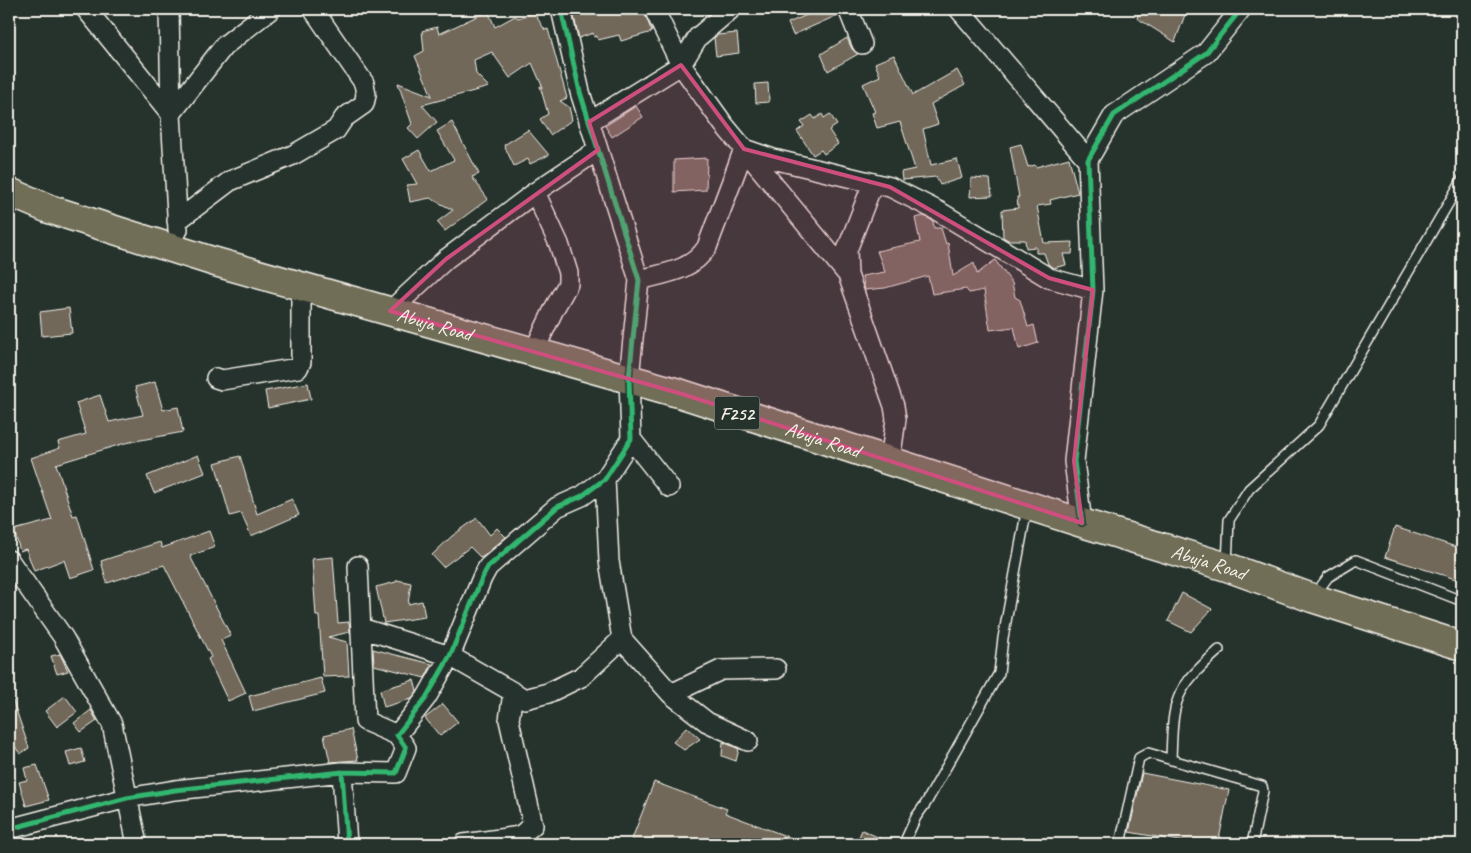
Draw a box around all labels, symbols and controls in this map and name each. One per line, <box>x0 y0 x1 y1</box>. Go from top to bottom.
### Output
street label: Abuja Road <box>394 302 478 348</box>
road number: F252 <box>714 396 760 429</box>
street label: Abuja Road <box>782 416 866 465</box>
street label: Abuja Road <box>1168 539 1253 587</box>

